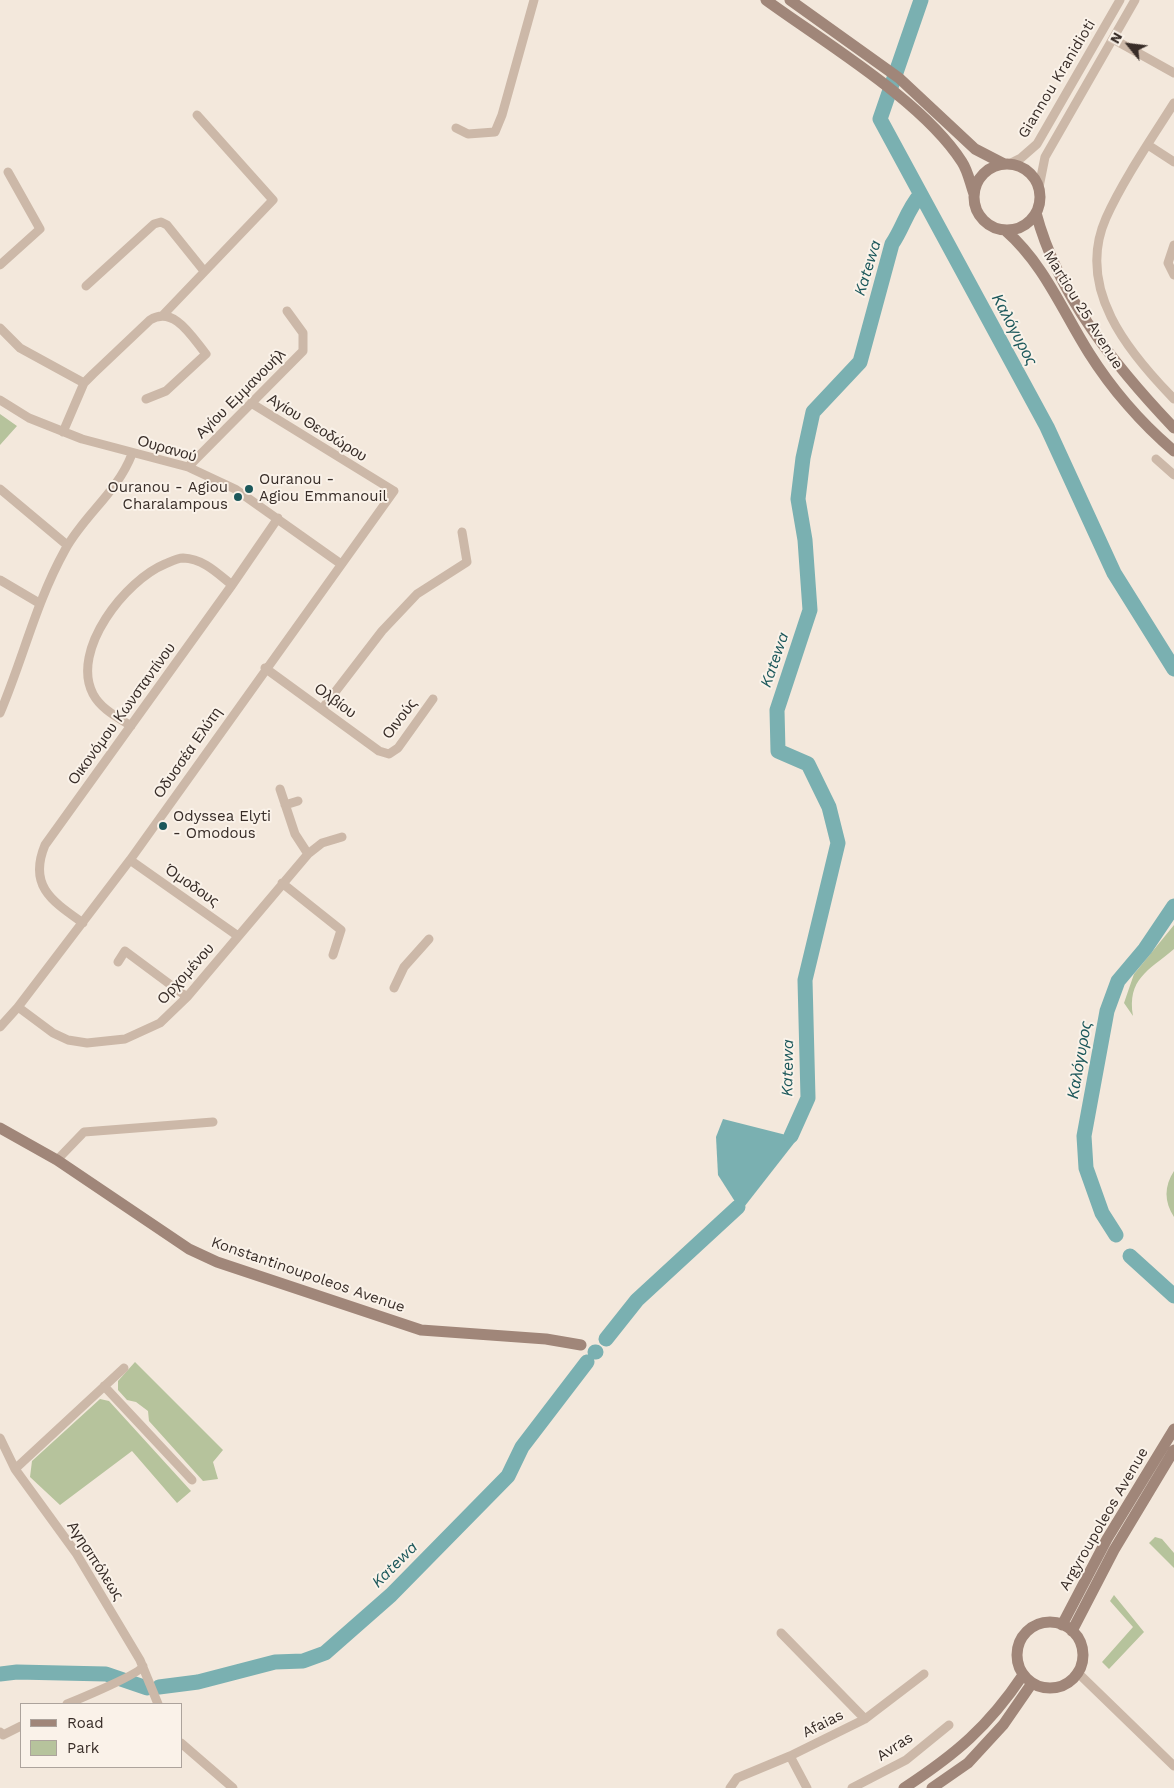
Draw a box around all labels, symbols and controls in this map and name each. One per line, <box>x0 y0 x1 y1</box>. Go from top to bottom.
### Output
street label: Giannou Kranidioti <box>1014 16 1100 142</box>
north arrow <box>1104 20 1154 70</box>
text: N <box>1106 29 1125 46</box>
water label: Katewa <box>850 238 886 298</box>
street label: Martiou 25 Avenue <box>1039 247 1127 373</box>
water label: Καλόγυρος <box>987 291 1041 369</box>
street label: Αγίου Εμμανουήλ <box>192 345 290 443</box>
street label: Αγίου Θεοδώρου <box>264 390 370 466</box>
street label: Ουρανού <box>135 432 199 466</box>
place label: Ouranou - Agiou Emmanouil <box>259 471 387 506</box>
place label: Ouranou - Agiou Charalampous <box>108 479 228 514</box>
marker: Ouranou - Agiou Emmanouil <box>243 483 255 495</box>
marker: Ouranou - Agiou Charalampous <box>232 491 244 503</box>
water label: Katewa <box>757 630 793 690</box>
street label: Οικονόμου Κωνσταντίνου <box>64 640 180 788</box>
street label: Ολβίου <box>310 680 360 722</box>
street label: Οινούς <box>379 695 421 743</box>
street label: Οδυσσέα Ελύτη <box>150 704 226 802</box>
place label: Odyssea Elyti - Omodous <box>173 808 271 843</box>
marker: Odyssea Elyti - Omodous <box>157 820 169 832</box>
street label: Όμοδους <box>162 861 222 911</box>
street label: Ορχομένου <box>154 940 218 1008</box>
water label: Καλόγυρος <box>1064 1020 1096 1100</box>
water label: Katewa <box>778 1039 798 1097</box>
street label: Konstantinoupoleos Avenue <box>209 1233 407 1317</box>
street label: Argyroupoleos Avenue <box>1056 1444 1152 1594</box>
street label: Αγησιπόλεως <box>63 1518 127 1604</box>
water label: Katewa <box>368 1538 422 1592</box>
legend <box>20 1703 182 1768</box>
street label: Afaias <box>799 1706 847 1742</box>
text: Road <box>67 1714 104 1732</box>
street label: Avras <box>874 1729 916 1765</box>
text: Park <box>67 1739 99 1757</box>

